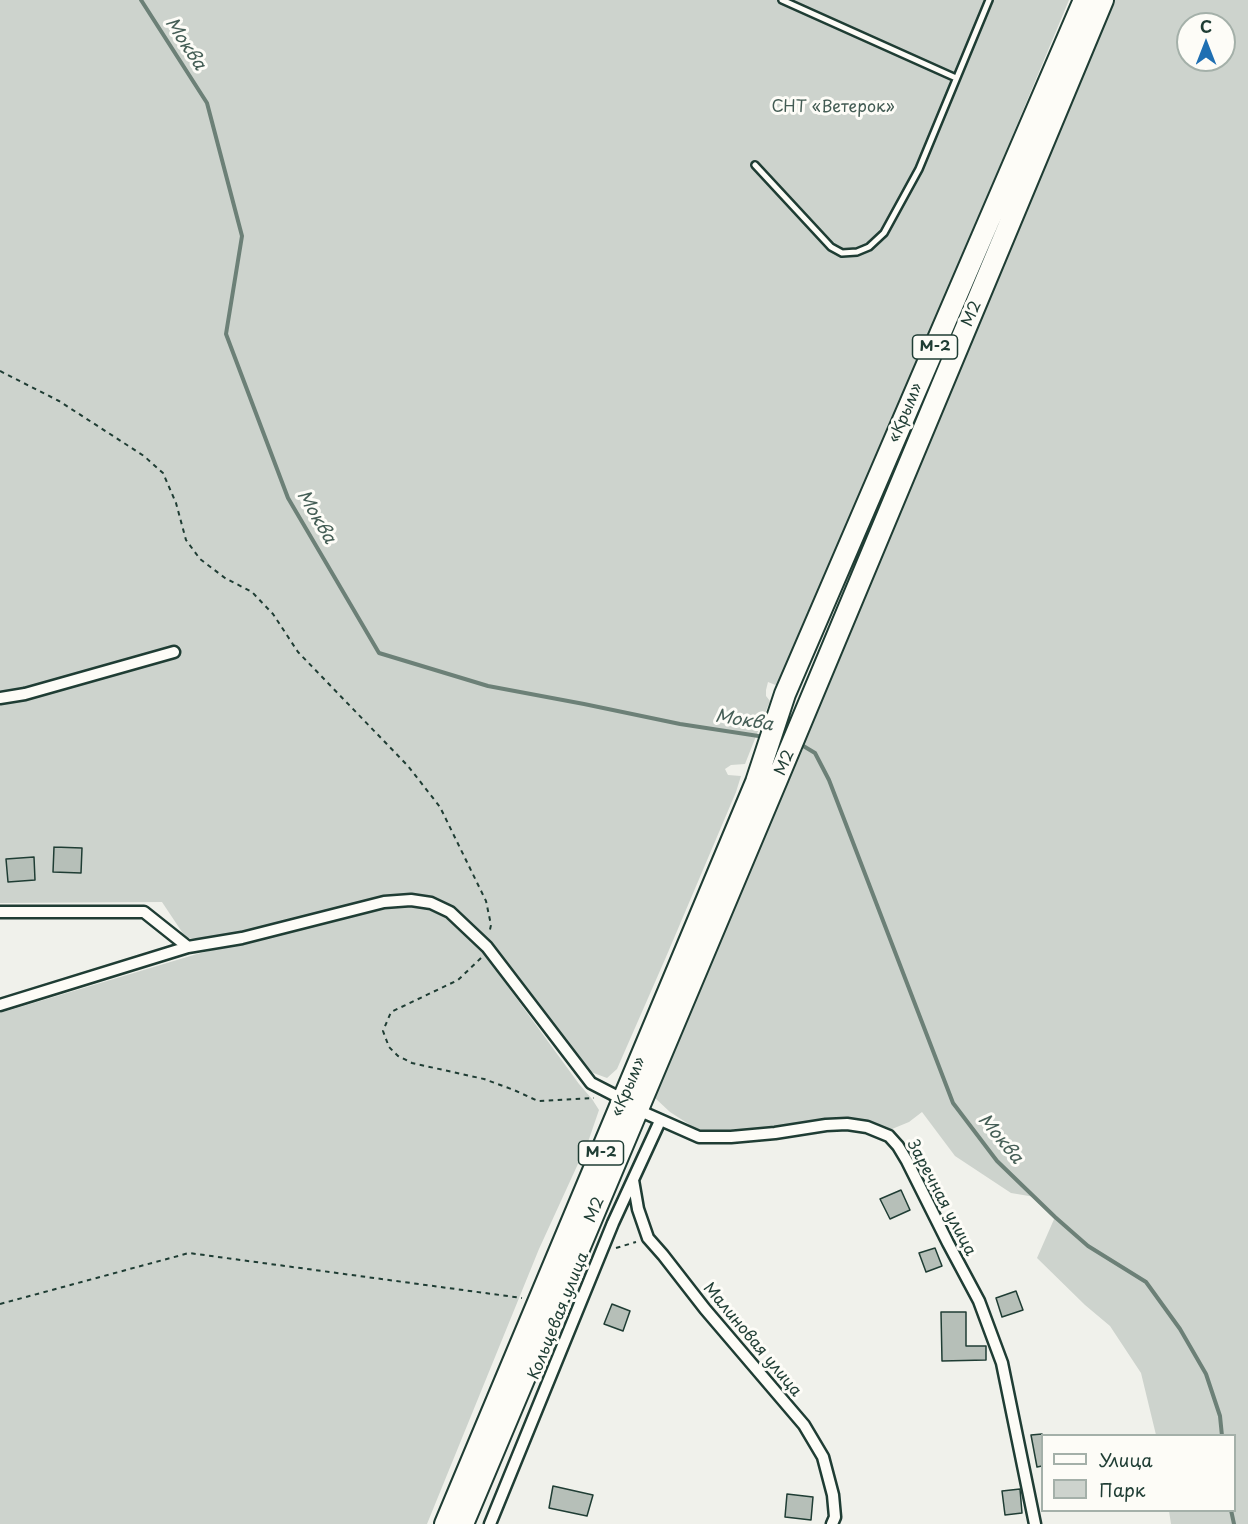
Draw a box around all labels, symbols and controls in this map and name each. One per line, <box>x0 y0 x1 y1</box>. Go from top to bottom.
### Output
north arrow <box>1176 12 1236 72</box>
water label: Моква <box>160 14 210 74</box>
text: С <box>1200 14 1212 38</box>
park label: СНТ «Ветерок» <box>771 98 895 118</box>
street label: М2 <box>958 298 986 330</box>
road number: М-2 <box>912 335 958 359</box>
street label: «Крым» <box>885 380 927 446</box>
water label: Моква <box>292 486 340 548</box>
water label: Моква <box>713 706 775 736</box>
street label: М2 <box>771 747 799 779</box>
street label: «Крым» <box>608 1054 650 1120</box>
water label: Моква <box>973 1110 1027 1168</box>
street label: Заречная улица <box>902 1137 980 1259</box>
road number: М-2 <box>578 1141 624 1165</box>
street label: М2 <box>581 1194 609 1226</box>
street label: Кольцевая улица <box>525 1249 593 1383</box>
street label: Малиновая улица <box>699 1279 805 1401</box>
legend <box>1041 1434 1236 1512</box>
text: Улица <box>1099 1446 1153 1473</box>
text: Парк <box>1099 1476 1145 1503</box>

